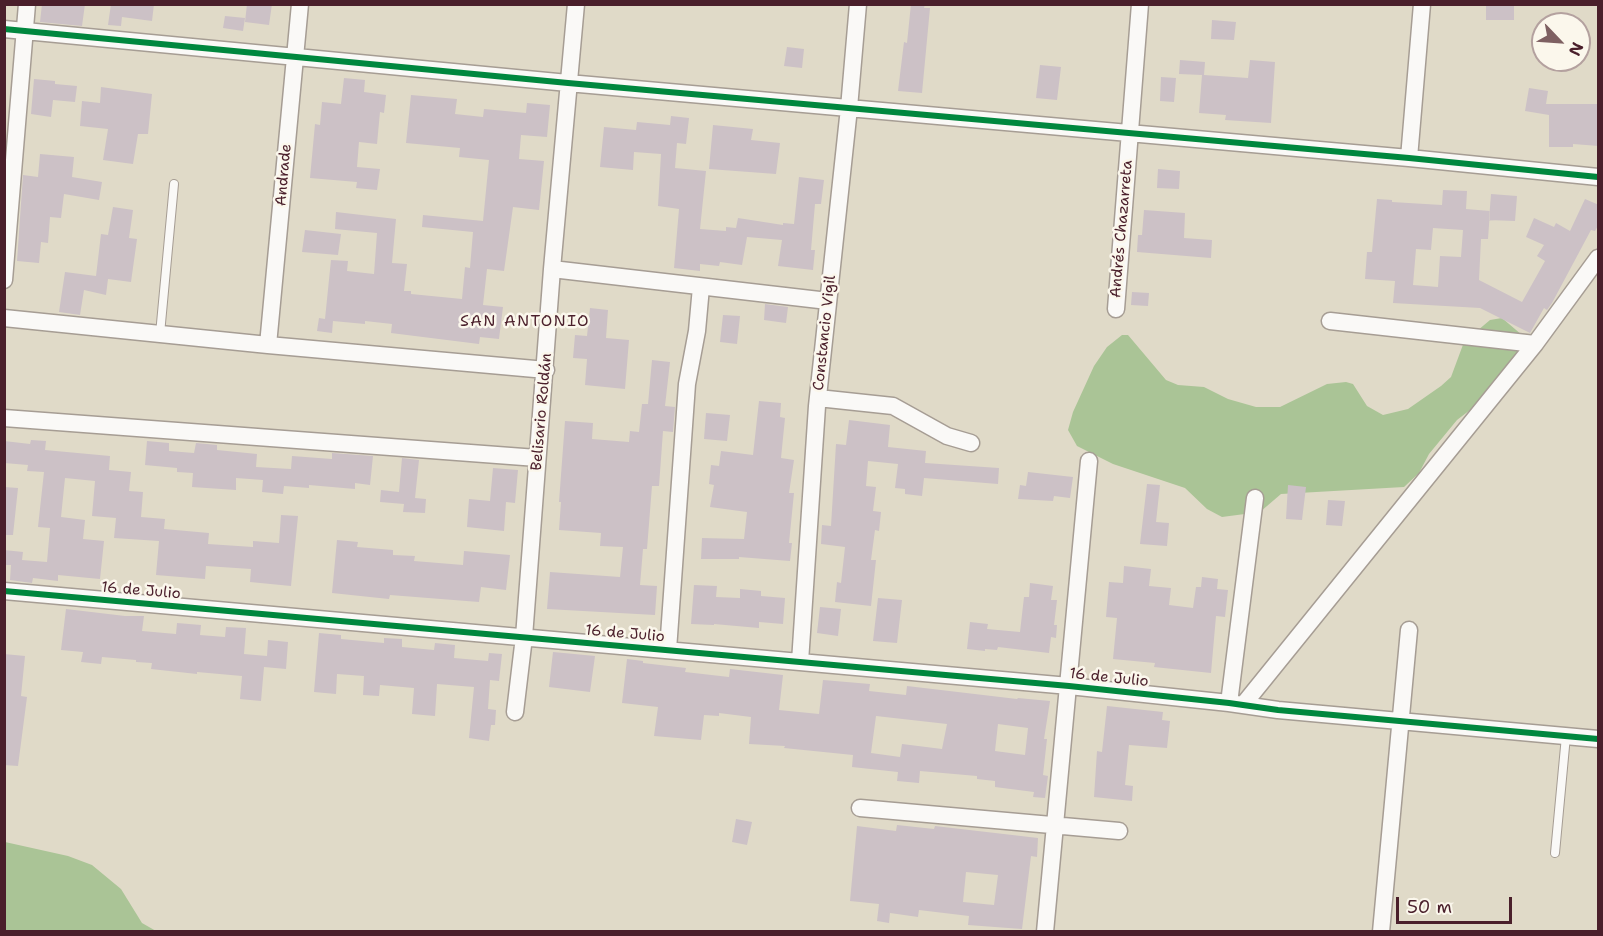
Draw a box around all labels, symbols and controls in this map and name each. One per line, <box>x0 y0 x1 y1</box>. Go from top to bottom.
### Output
north arrow <box>1531 12 1591 72</box>
text: N <box>1564 39 1588 59</box>
street label: Andrade <box>272 143 296 207</box>
street label: Andrés Chazarreta <box>1107 159 1137 299</box>
street label: Constancio Vigil <box>810 274 840 392</box>
district label: SAN ANTONIO <box>460 312 590 332</box>
street label: Belisario Roldán <box>528 353 556 471</box>
street label: 16 de Julio <box>101 579 181 603</box>
street label: 16 de Julio <box>585 622 665 646</box>
street label: 16 de Julio <box>1069 665 1149 691</box>
scale bar <box>1399 885 1514 923</box>
text: 50 m <box>1407 895 1452 919</box>

